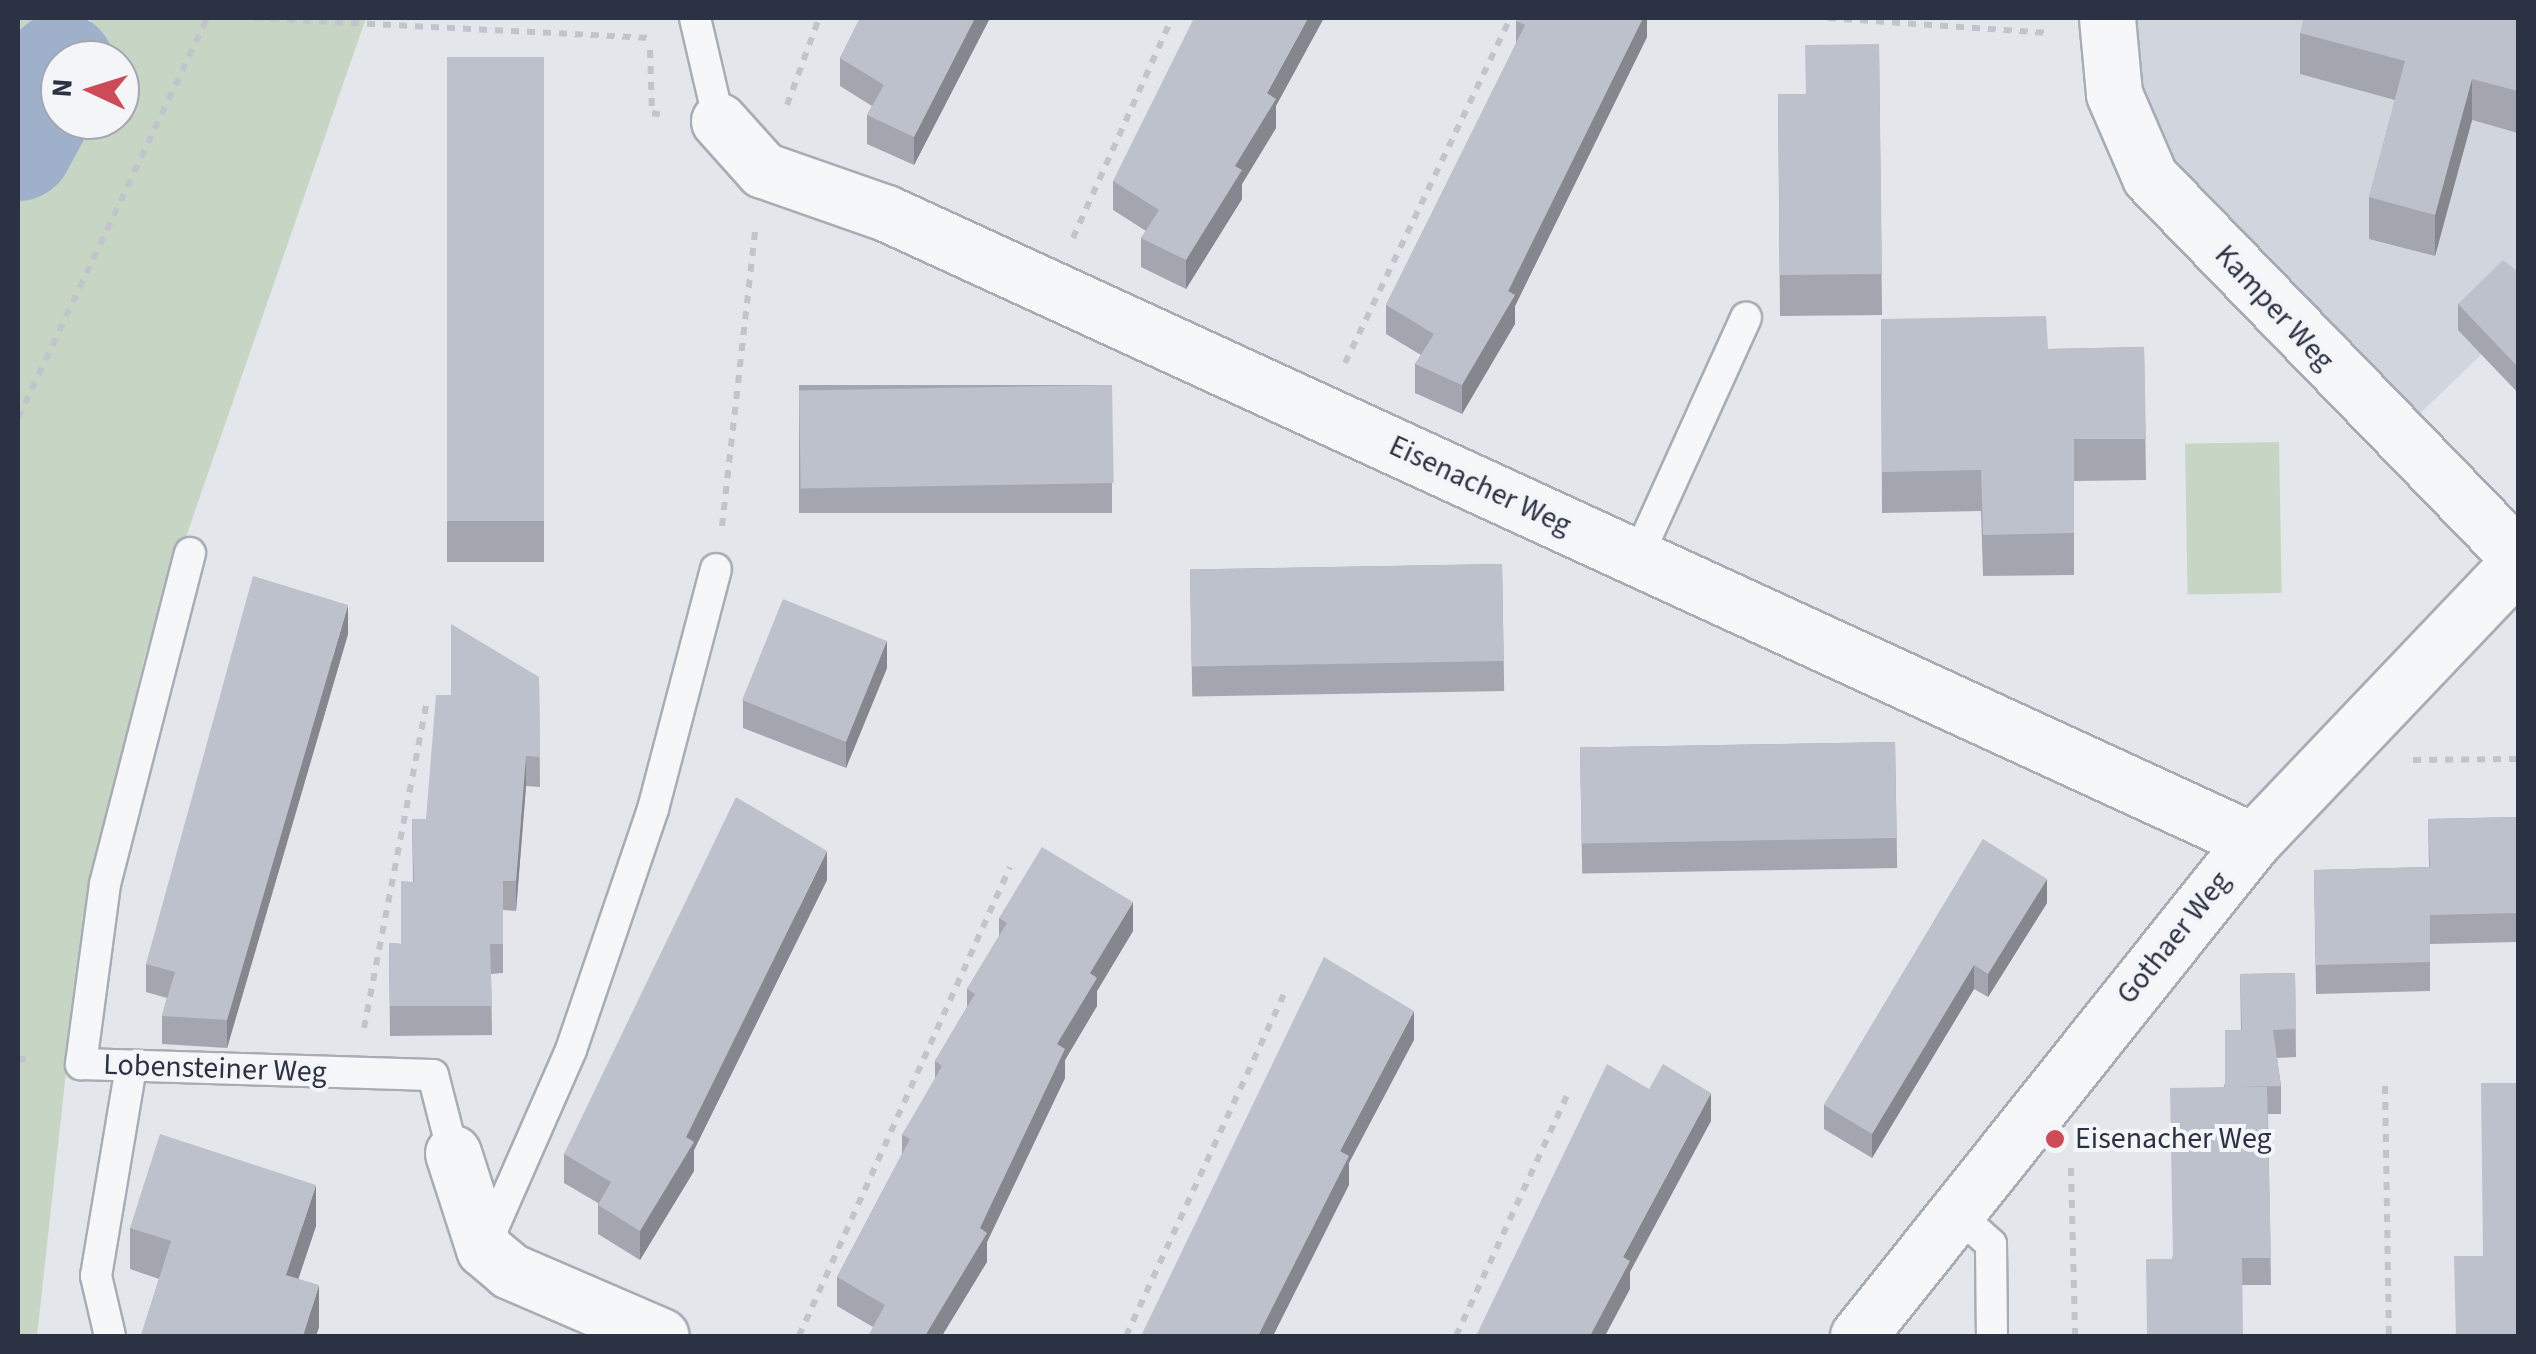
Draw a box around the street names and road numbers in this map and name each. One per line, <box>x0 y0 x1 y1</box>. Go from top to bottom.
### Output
street label: Kamper Weg <box>2207 238 2341 378</box>
street label: Eisenacher Weg <box>1383 428 1577 544</box>
street label: Gothaer Weg <box>2110 864 2238 1012</box>
street label: Lobensteiner Weg <box>103 1047 327 1091</box>

